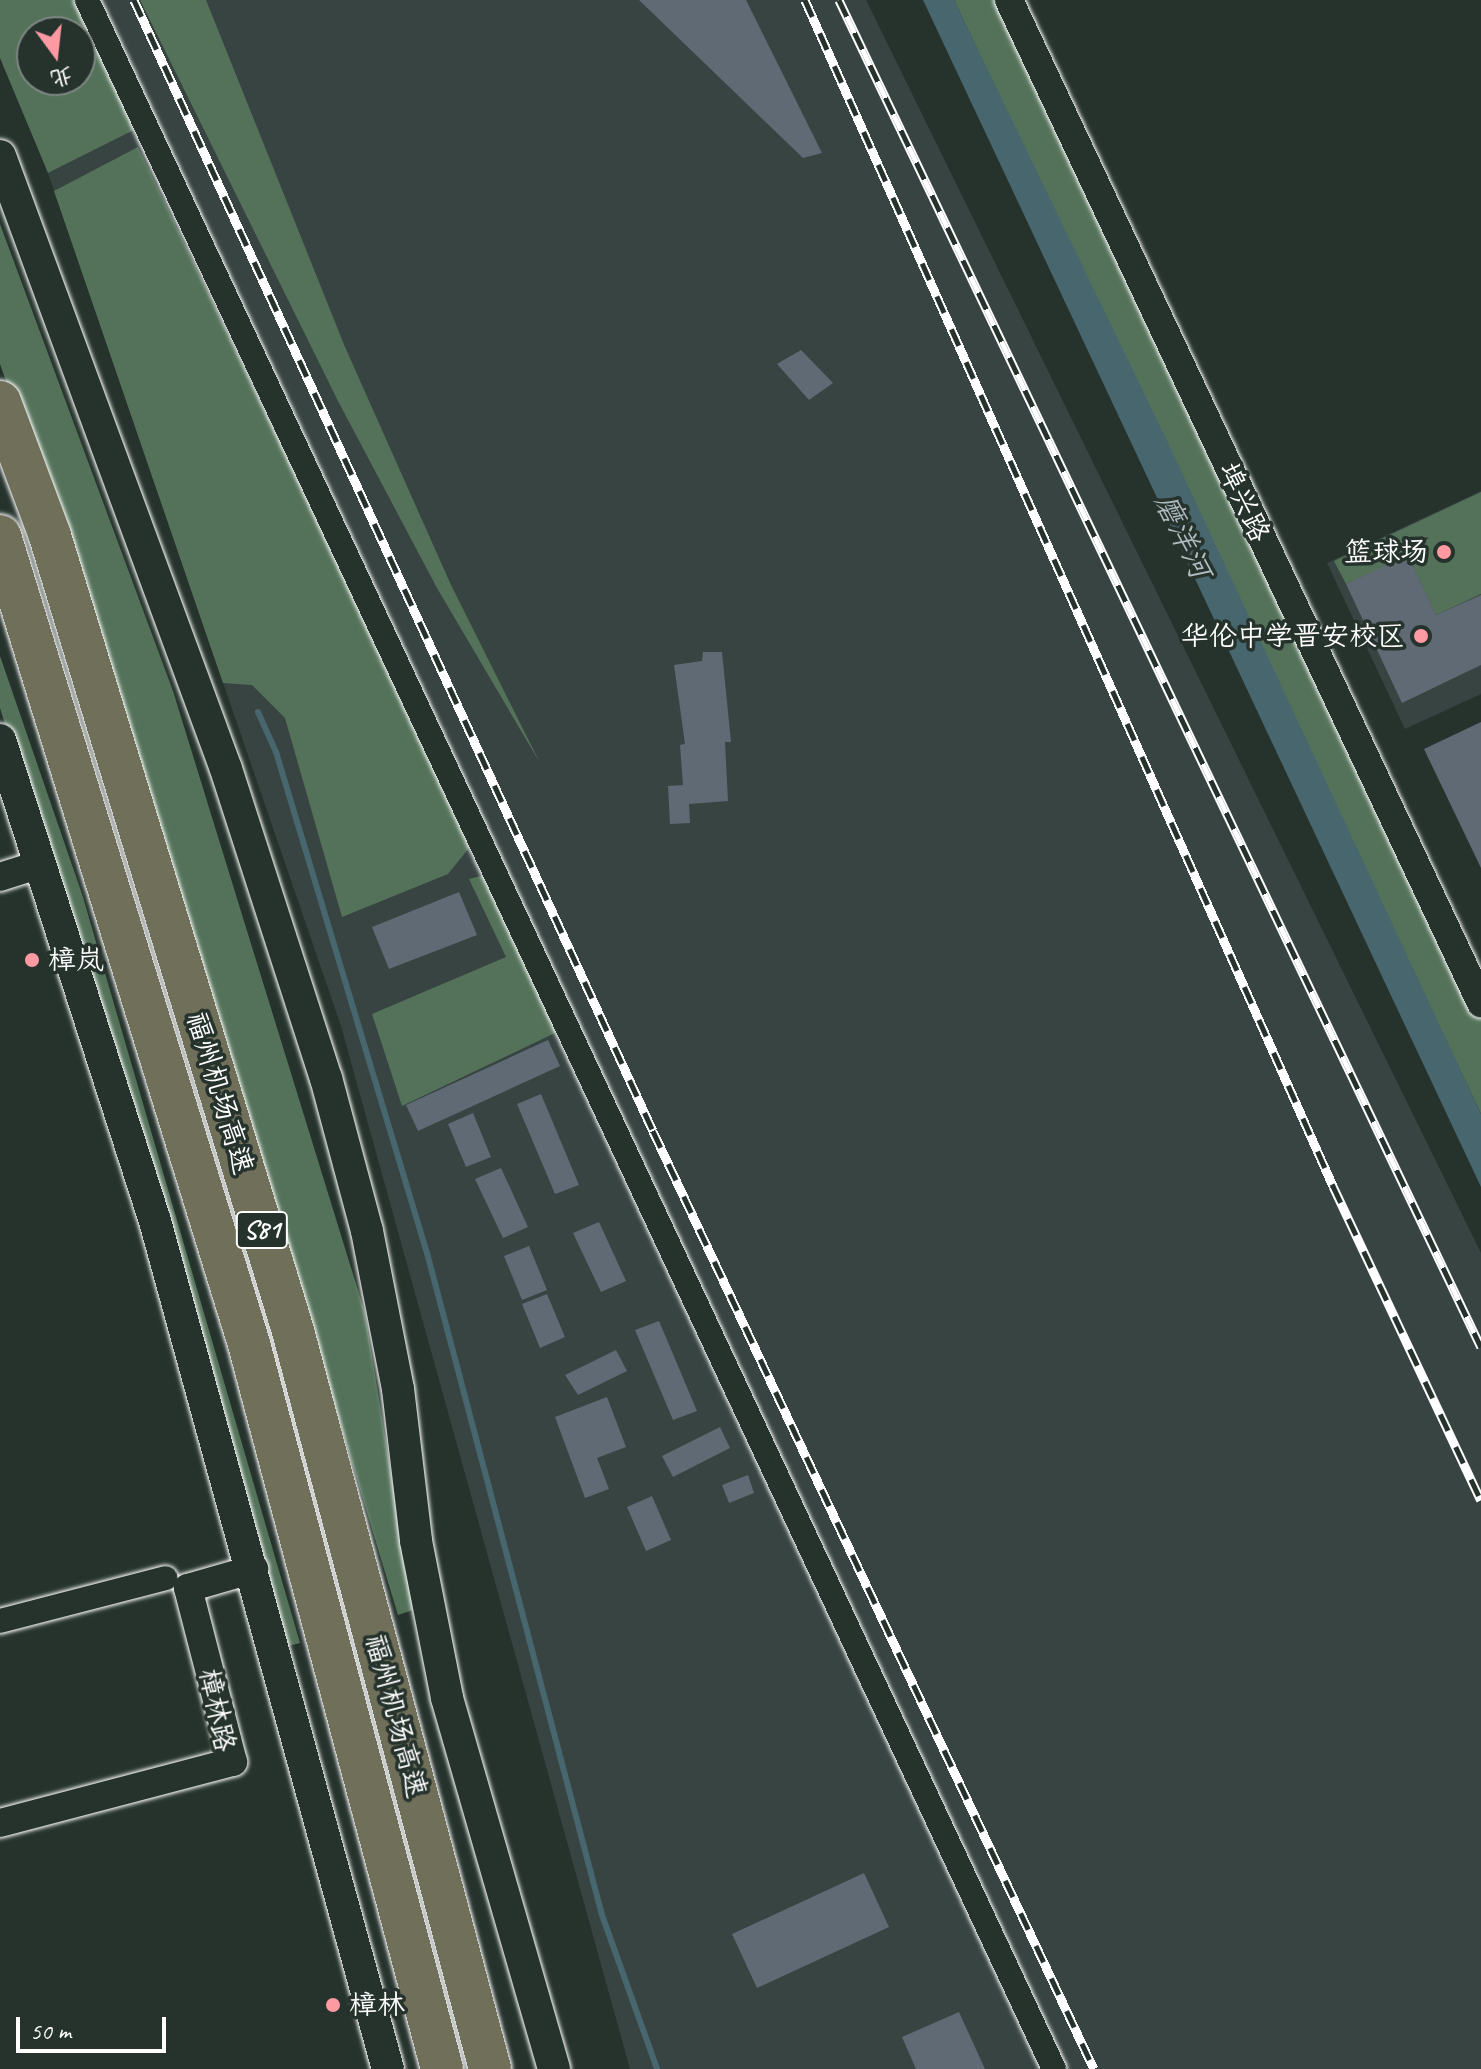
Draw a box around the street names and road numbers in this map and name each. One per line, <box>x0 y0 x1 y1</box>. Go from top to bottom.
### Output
street label: 埠兴路 <box>1211 457 1277 547</box>
street label: 福州机场高速 <box>179 1008 261 1178</box>
road number: S81 <box>234 1208 290 1252</box>
street label: 福州机场高速 <box>358 1631 434 1801</box>
street label: 樟林路 <box>192 1665 242 1755</box>

